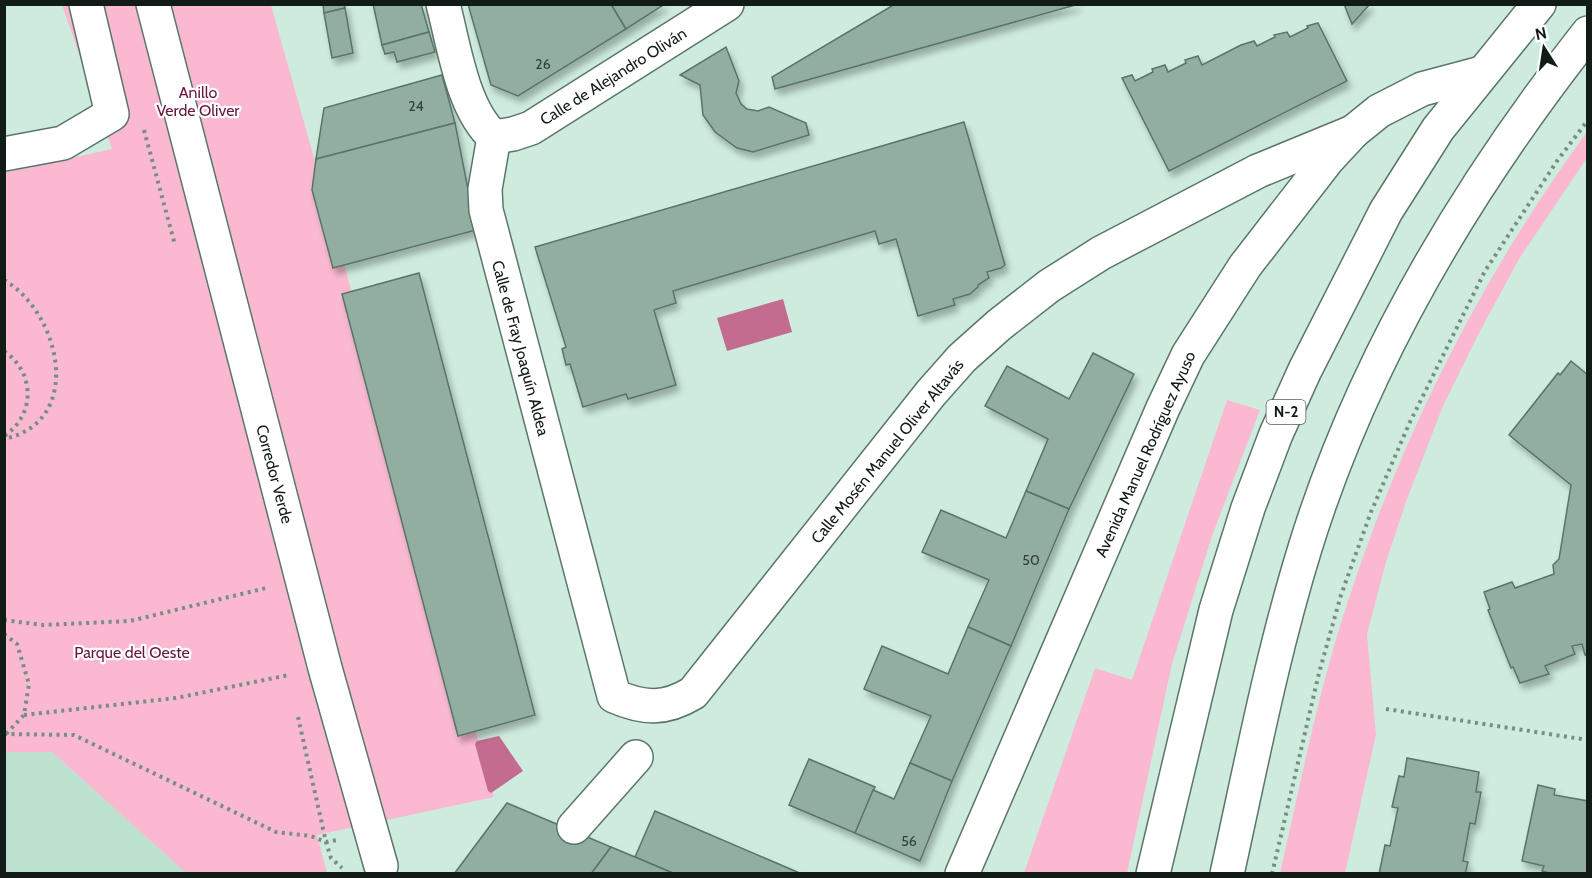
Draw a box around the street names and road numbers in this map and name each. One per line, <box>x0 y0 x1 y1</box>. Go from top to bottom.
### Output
street label: Calle de Alejandro Oliván <box>537 24 690 129</box>
street label: Calle de Fray Joaquín Aldea <box>488 258 553 438</box>
street label: Avenida Manuel Rodríguez Ayuso <box>1091 348 1200 560</box>
street label: Calle Mosén Manuel Oliver Altavás <box>807 355 968 547</box>
road number: N-2 <box>1266 400 1306 424</box>
street label: Corredor Verde <box>252 423 297 526</box>

